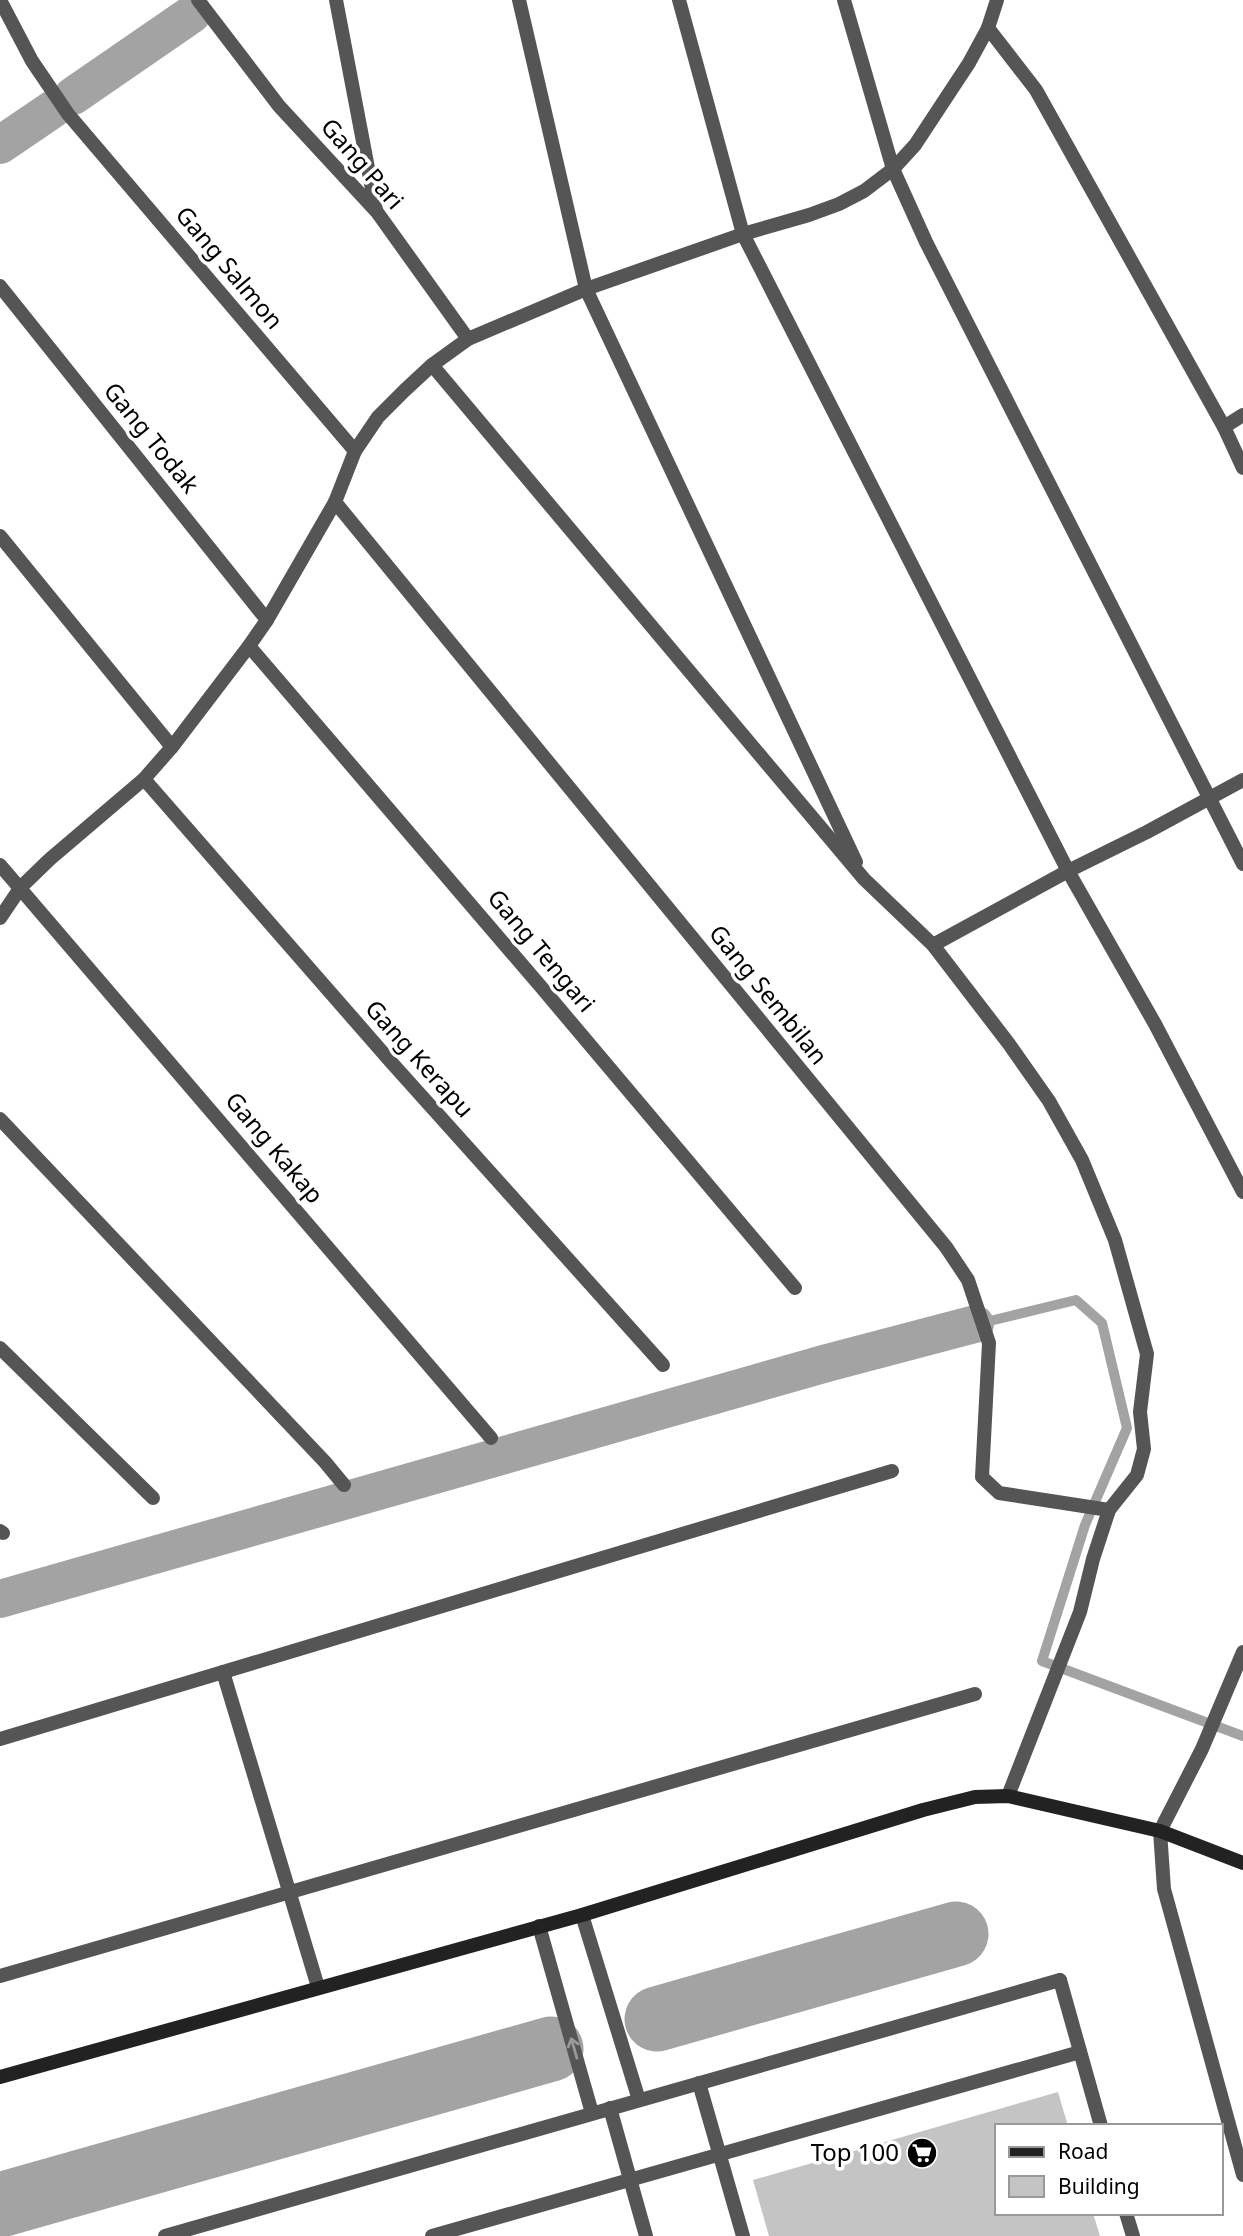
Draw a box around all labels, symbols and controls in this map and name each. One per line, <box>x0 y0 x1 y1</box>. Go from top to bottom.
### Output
street label: Gang Pari <box>314 110 412 216</box>
street label: Gang Salmon <box>169 198 291 336</box>
street label: Gang Todak <box>97 375 207 500</box>
street label: Gang Tengari <box>481 882 603 1019</box>
street label: Gang Sembilan <box>702 917 836 1071</box>
street label: Gang Kerapu <box>358 992 482 1124</box>
street label: Gang Kakap <box>219 1084 332 1210</box>
one-way arrow <box>566 2037 579 2059</box>
legend <box>995 2124 1222 2215</box>
place label: Top 100 <box>811 2135 899 2168</box>
supermarket icon: Top 100 <box>905 2136 939 2170</box>
text: Road <box>1058 2137 1108 2165</box>
text: Building <box>1058 2172 1140 2200</box>

